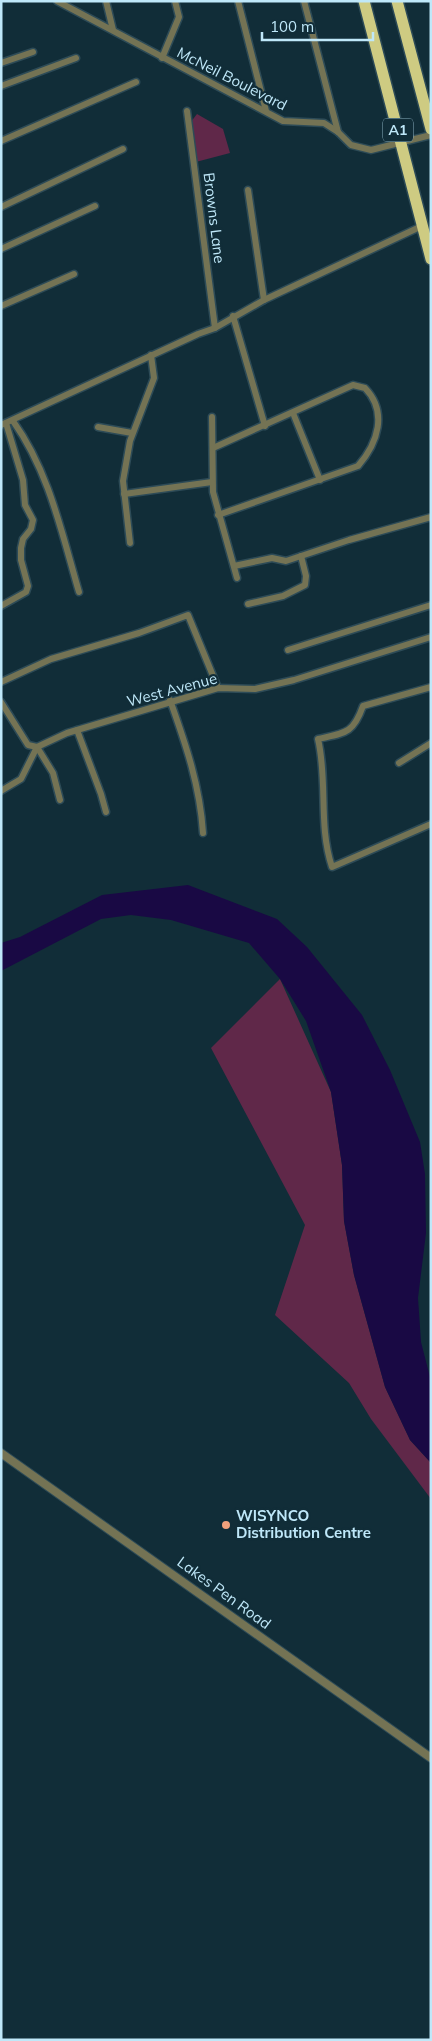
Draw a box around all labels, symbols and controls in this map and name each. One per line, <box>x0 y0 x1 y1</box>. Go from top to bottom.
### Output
scale bar <box>262 10 373 42</box>
text: 100 m <box>270 17 314 36</box>
street label: McNeil Boulevard <box>174 43 290 114</box>
road number: A1 <box>383 118 413 142</box>
street label: Browns Lane <box>200 171 229 264</box>
street label: West Avenue <box>125 668 219 711</box>
place label: WISYNCO Distribution Centre <box>236 1506 371 1542</box>
marker: WISYNCO Distribution Centre <box>220 1519 232 1531</box>
street label: Lakes Pen Road <box>174 1552 275 1633</box>

